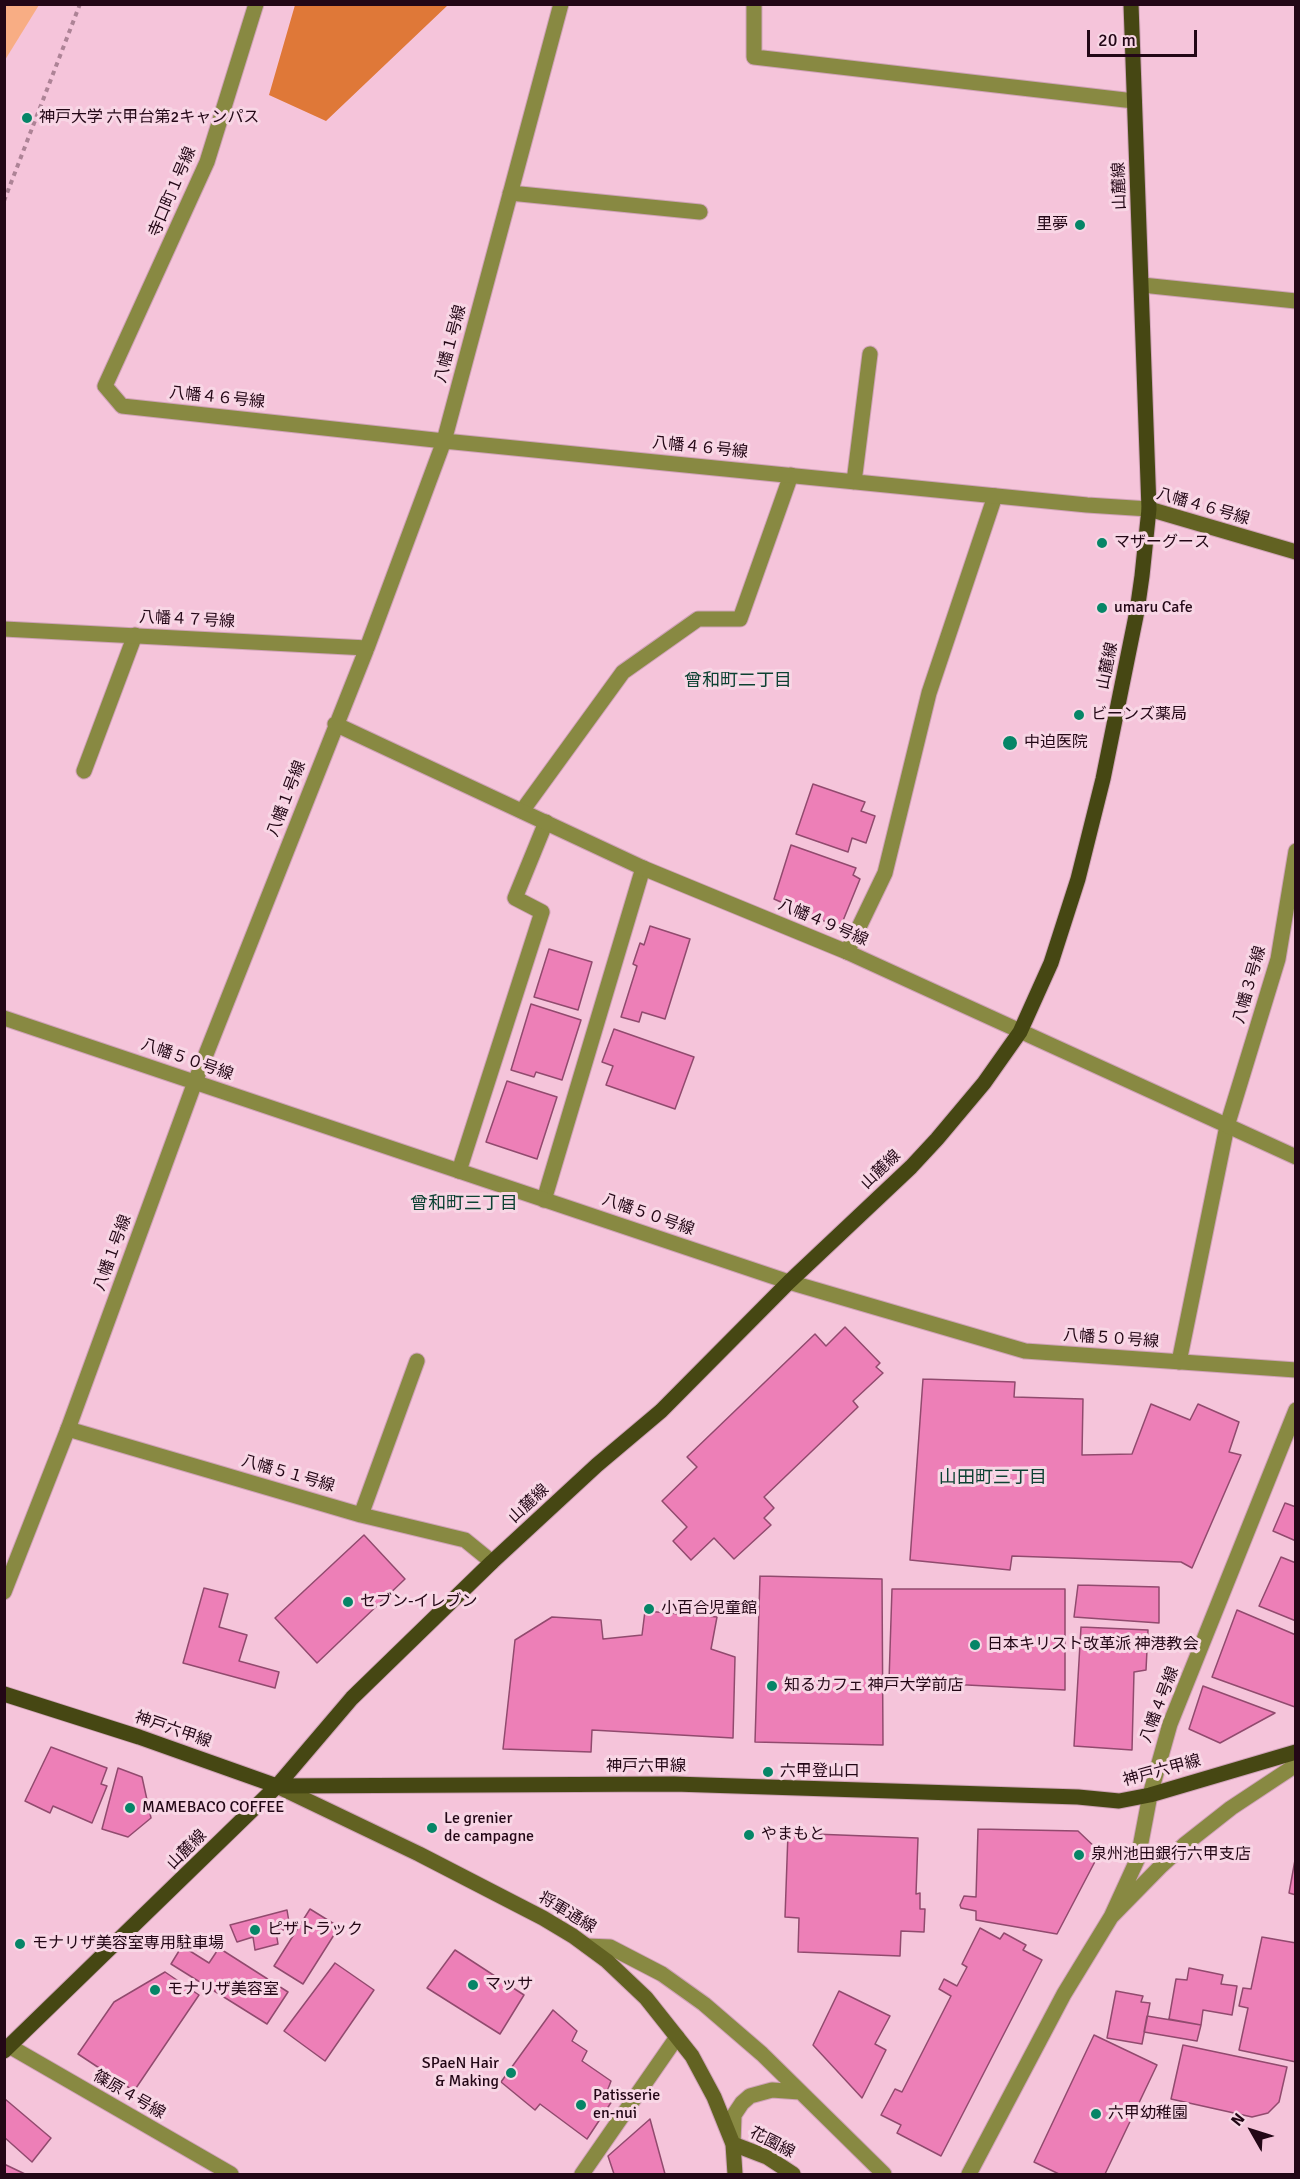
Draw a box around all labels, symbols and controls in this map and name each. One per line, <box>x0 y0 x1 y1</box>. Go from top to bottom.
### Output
scale bar <box>1090 18 1200 56</box>
text: 20 m <box>1098 29 1136 51</box>
place label: 神戸大学 六甲台第2キャンパス <box>39 108 259 128</box>
marker: 神戸大学 六甲台第2キャンパス <box>20 111 34 125</box>
street label: 寺口町１号線 <box>145 144 201 240</box>
street label: 山麓線 <box>1110 162 1130 210</box>
place label: 里夢 <box>1036 215 1068 235</box>
marker: 里夢 <box>1073 218 1087 232</box>
street label: 八幡１号線 <box>431 303 471 385</box>
street label: 八幡４６号線 <box>168 383 266 413</box>
street label: 八幡４６号線 <box>651 433 749 463</box>
street label: 八幡４６号線 <box>1154 485 1252 529</box>
place label: マザーグース <box>1114 533 1210 553</box>
marker: マザーグース <box>1095 536 1109 550</box>
place label: umaru Cafe <box>1114 598 1193 618</box>
marker: umaru Cafe <box>1095 601 1109 615</box>
street label: 八幡４７号線 <box>139 608 235 632</box>
street label: 山麓線 <box>1094 641 1122 691</box>
district label: 曾和町二丁目 <box>684 670 792 692</box>
place label: ビーンズ薬局 <box>1091 705 1187 725</box>
marker: ビーンズ薬局 <box>1072 708 1086 722</box>
place label: 中迫医院 <box>1024 733 1088 753</box>
marker: 中迫医院 <box>1001 734 1019 752</box>
street label: 八幡１号線 <box>264 758 310 840</box>
street label: 八幡４９号線 <box>775 895 871 951</box>
street label: 八幡３号線 <box>1230 944 1270 1026</box>
street label: 八幡５０号線 <box>138 1035 236 1085</box>
street label: 山麓線 <box>857 1146 905 1194</box>
street label: 八幡５０号線 <box>599 1190 697 1240</box>
district label: 曾和町三丁目 <box>410 1193 518 1215</box>
street label: 八幡１号線 <box>90 1212 136 1294</box>
street label: 八幡５０号線 <box>1062 1326 1160 1352</box>
street label: 八幡５１号線 <box>239 1452 337 1496</box>
district label: 山田町三丁目 <box>939 1467 1047 1489</box>
street label: 山麓線 <box>505 1481 553 1527</box>
place label: セブン-イレブン <box>360 1592 478 1612</box>
marker: セブン-イレブン <box>341 1595 355 1609</box>
place label: 小百合児童館 <box>661 1599 757 1619</box>
marker: 小百合児童館 <box>642 1602 656 1616</box>
place label: 日本キリスト改革派 神港教会 <box>987 1635 1199 1655</box>
marker: 日本キリスト改革派 神港教会 <box>968 1638 982 1652</box>
street label: 八幡４号線 <box>1137 1664 1183 1746</box>
place label: 知るカフェ 神戸大学前店 <box>784 1676 964 1696</box>
marker: 知るカフェ 神戸大学前店 <box>765 1679 779 1693</box>
street label: 神戸六甲線 <box>132 1708 214 1752</box>
street label: 神戸六甲線 <box>1121 1751 1203 1791</box>
street label: 神戸六甲線 <box>606 1757 686 1777</box>
place label: 六甲登山口 <box>780 1762 860 1782</box>
marker: 六甲登山口 <box>761 1765 775 1779</box>
place label: MAMEBACO COFFEE <box>142 1798 284 1818</box>
marker: MAMEBACO COFFEE <box>123 1801 137 1815</box>
place label: Le grenier de campagne <box>444 1809 534 1847</box>
marker: Le grenier de campagne <box>425 1821 439 1835</box>
place label: やまもと <box>761 1825 825 1845</box>
street label: 山麓線 <box>163 1826 211 1874</box>
marker: やまもと <box>742 1828 756 1842</box>
place label: 泉州池田銀行六甲支店 <box>1091 1845 1251 1865</box>
marker: 泉州池田銀行六甲支店 <box>1072 1848 1086 1862</box>
street label: 将軍通線 <box>535 1888 599 1938</box>
place label: ピザトラック <box>267 1920 363 1940</box>
marker: ピザトラック <box>248 1923 262 1937</box>
place label: モナリザ美容室専用駐車場 <box>32 1934 224 1954</box>
marker: モナリザ美容室専用駐車場 <box>13 1937 27 1951</box>
place label: マッサ <box>485 1975 533 1995</box>
marker: マッサ <box>466 1978 480 1992</box>
place label: モナリザ美容室 <box>167 1980 279 2000</box>
marker: モナリザ美容室 <box>148 1983 162 1997</box>
place label: SPaeN Hair & Making <box>422 2054 499 2092</box>
marker: SPaeN Hair & Making <box>504 2066 518 2080</box>
street label: 篠原４号線 <box>90 2067 168 2123</box>
place label: Patisserie en-nui <box>593 2086 660 2124</box>
marker: Patisserie en-nui <box>574 2098 588 2112</box>
north arrow <box>1222 2101 1282 2161</box>
place label: 六甲幼稚園 <box>1108 2104 1188 2124</box>
marker: 六甲幼稚園 <box>1089 2107 1103 2121</box>
text: N <box>1227 2109 1249 2130</box>
street label: 花園線 <box>746 2124 798 2162</box>

